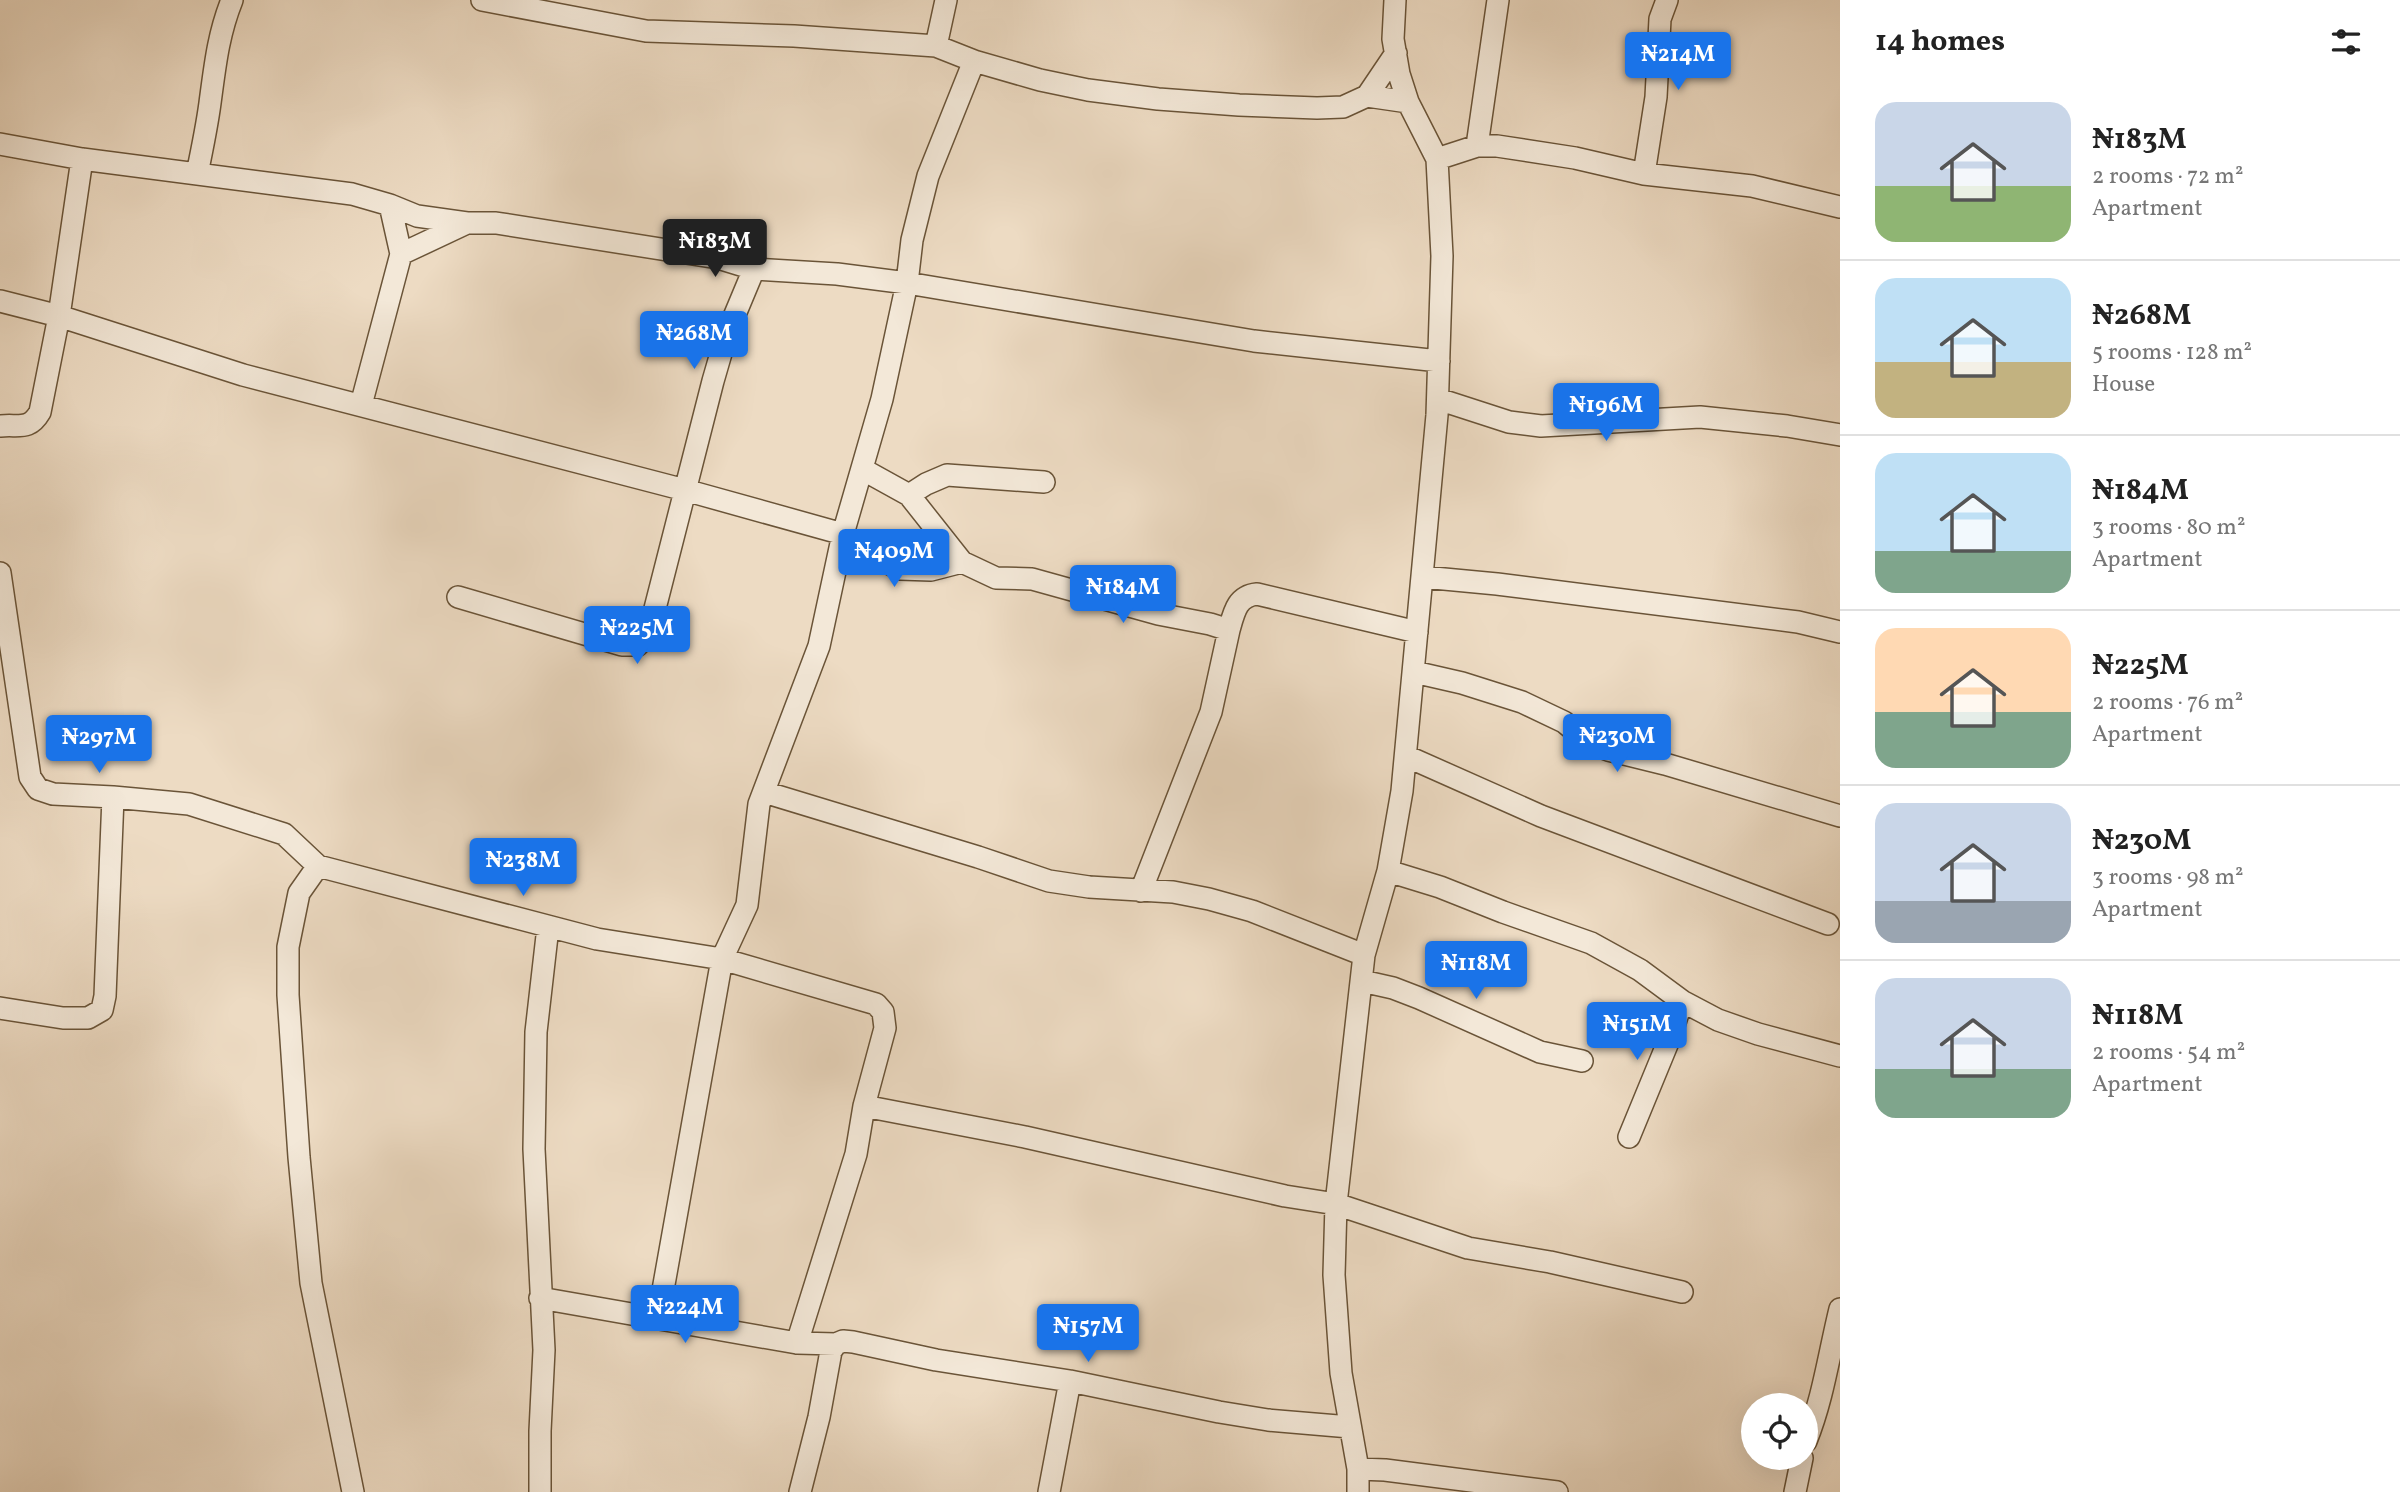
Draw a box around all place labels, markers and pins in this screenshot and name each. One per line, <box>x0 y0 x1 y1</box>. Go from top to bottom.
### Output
pin: ₦214M <box>1629 32 1727 92</box>
pin: ₦183M <box>666 219 764 279</box>
pin: ₦268M <box>645 312 743 371</box>
pin: ₦196M <box>1557 384 1655 443</box>
pin: ₦409M <box>845 530 943 589</box>
pin: ₦184M <box>1074 566 1172 625</box>
pin: ₦225M <box>588 606 686 666</box>
pin: ₦230M <box>1568 714 1666 774</box>
pin: ₦297M <box>50 716 148 775</box>
pin: ₦238M <box>474 838 572 898</box>
pin: ₦118M <box>1427 942 1525 1001</box>
pin: ₦151M <box>1588 1002 1686 1062</box>
pin: ₦224M <box>636 1286 734 1345</box>
pin: ₦157M <box>1039 1304 1137 1364</box>

